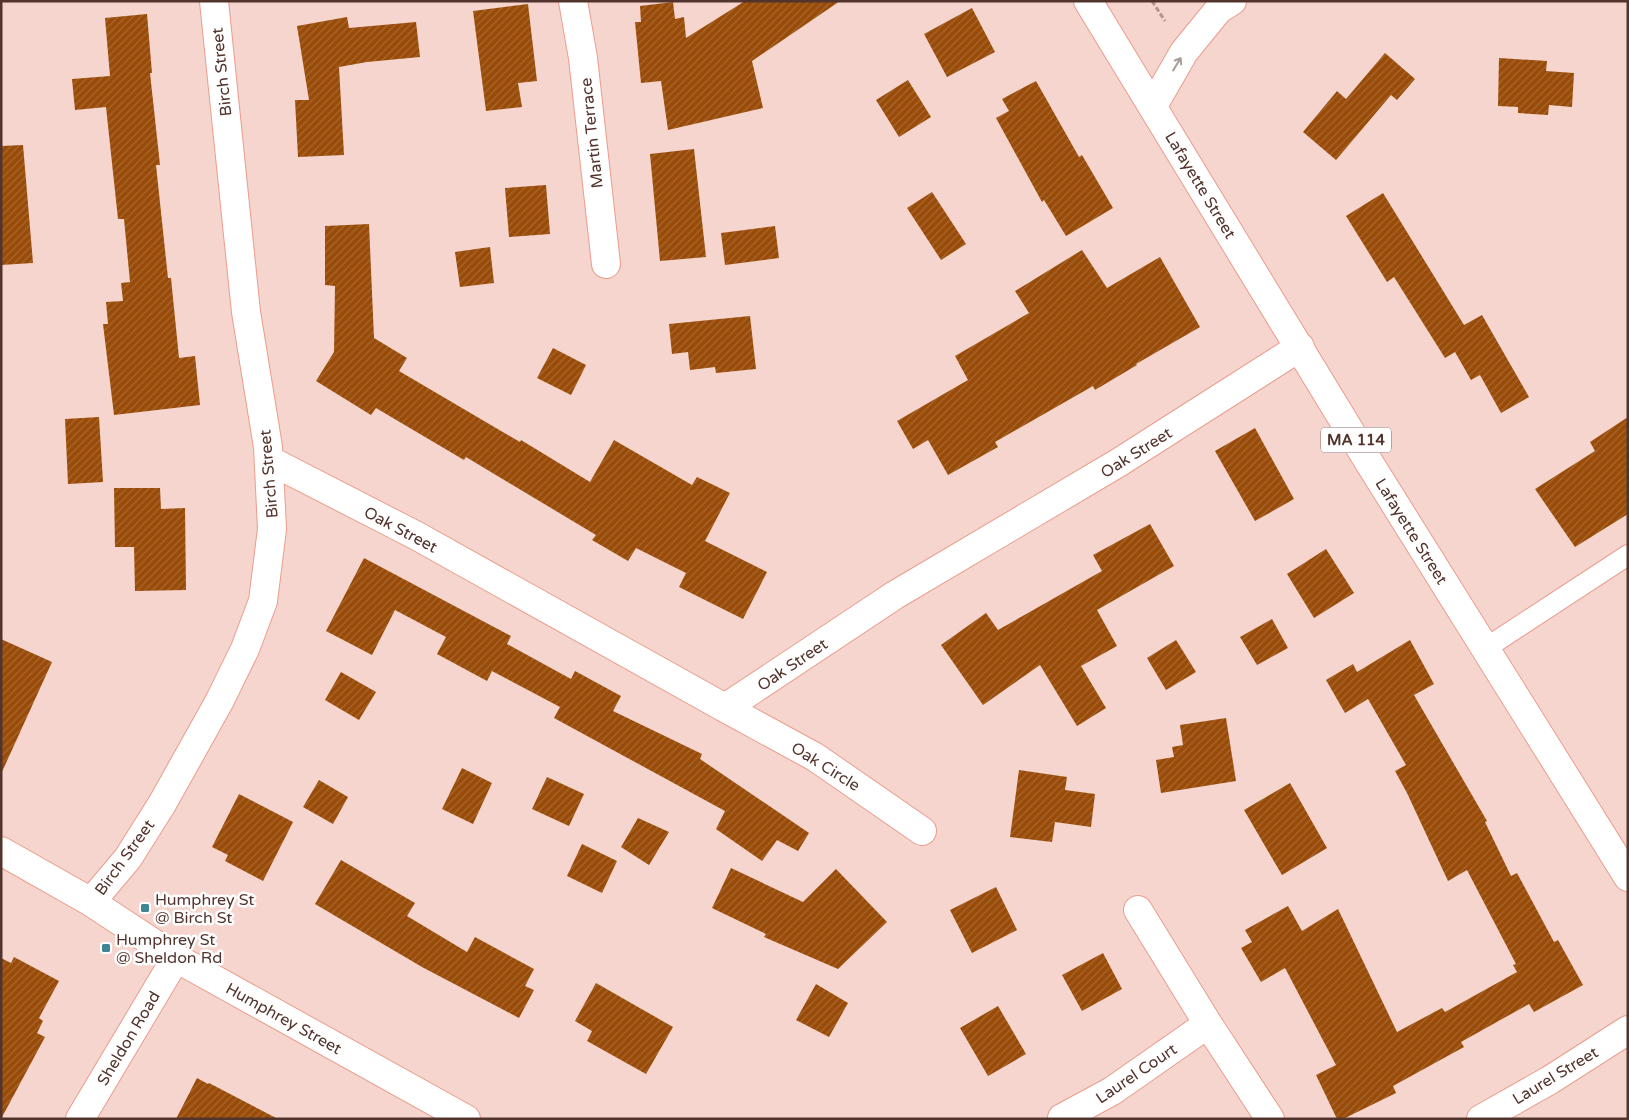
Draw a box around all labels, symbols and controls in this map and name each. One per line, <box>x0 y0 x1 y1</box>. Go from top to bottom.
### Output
street label: Birch Street <box>207 27 237 117</box>
one-way arrow <box>1173 57 1183 71</box>
street label: Martin Terrace <box>576 77 608 189</box>
street label: Lafayette Street <box>1160 128 1240 243</box>
street label: Oak Street <box>1097 423 1176 483</box>
road number: MA 114 <box>1321 428 1391 452</box>
street label: Birch Street <box>255 429 283 519</box>
street label: Lafayette Street <box>1371 475 1452 588</box>
street label: Oak Street <box>360 502 441 558</box>
street label: Oak Street <box>754 634 831 696</box>
street label: Oak Circle <box>787 738 864 796</box>
street label: Birch Street <box>91 816 159 899</box>
place label: Humphrey St @ Birch St <box>155 890 254 928</box>
marker: Humphrey St @ Birch St <box>139 902 151 914</box>
place label: Humphrey St @ Sheldon Rd <box>116 930 222 968</box>
marker: Humphrey St @ Sheldon Rd <box>100 942 112 954</box>
street label: Humphrey Street <box>222 979 345 1059</box>
street label: Sheldon Road <box>93 988 165 1089</box>
street label: Laurel Court <box>1092 1039 1181 1108</box>
street label: Laurel Street <box>1509 1042 1602 1109</box>

